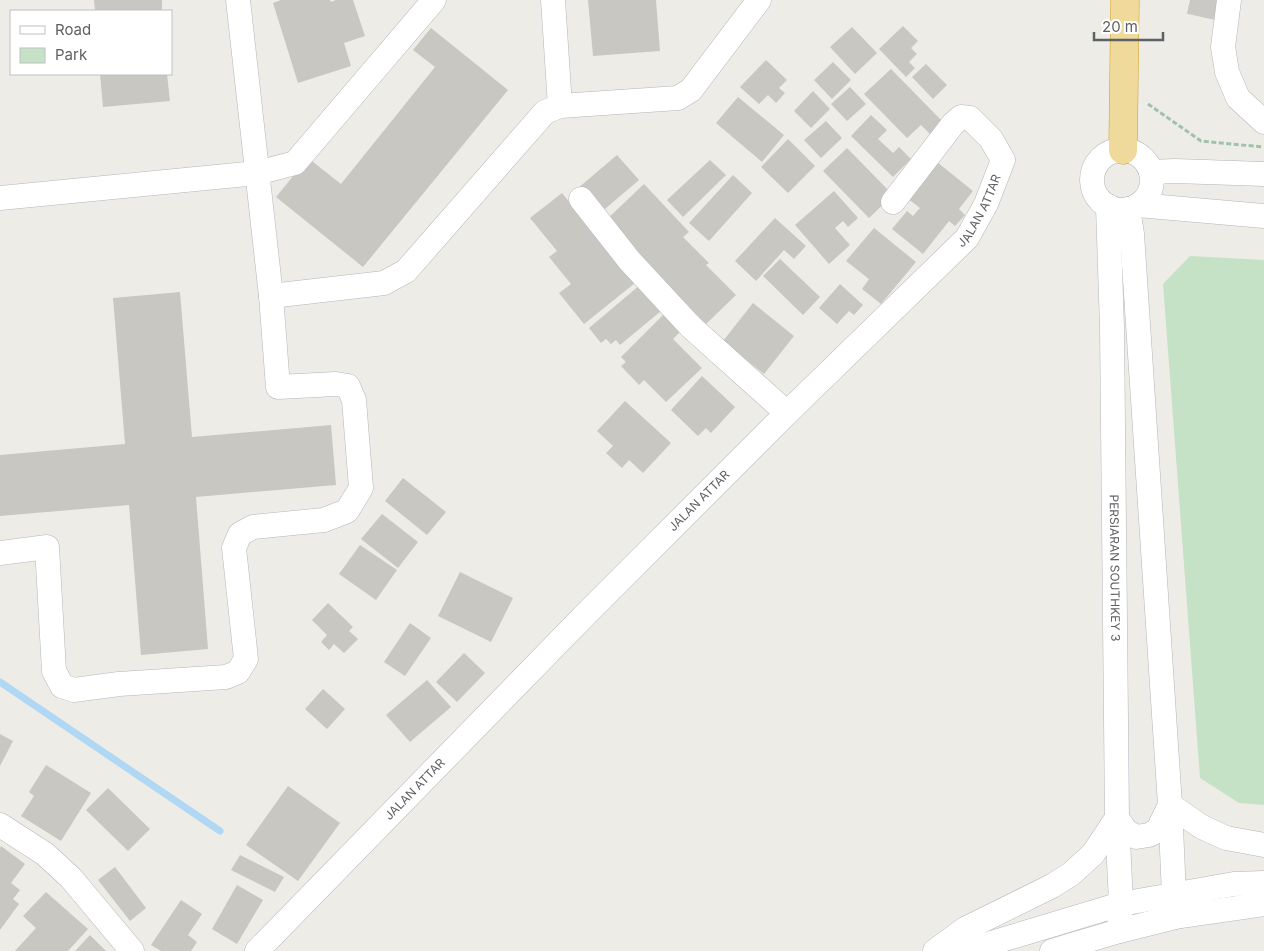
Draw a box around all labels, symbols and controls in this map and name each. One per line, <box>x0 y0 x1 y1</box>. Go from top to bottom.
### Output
legend <box>10 10 172 75</box>
scale bar <box>1094 10 1163 42</box>
text: 20 m <box>1102 17 1138 36</box>
text: Road <box>55 20 91 39</box>
text: Park <box>55 45 88 64</box>
street label: JALAN ATTAR <box>954 172 1004 250</box>
street label: JALAN ATTAR <box>665 467 733 534</box>
street label: PERSIARAN SOUTHKEY 3 <box>1107 494 1123 641</box>
street label: JALAN ATTAR <box>381 755 448 823</box>

